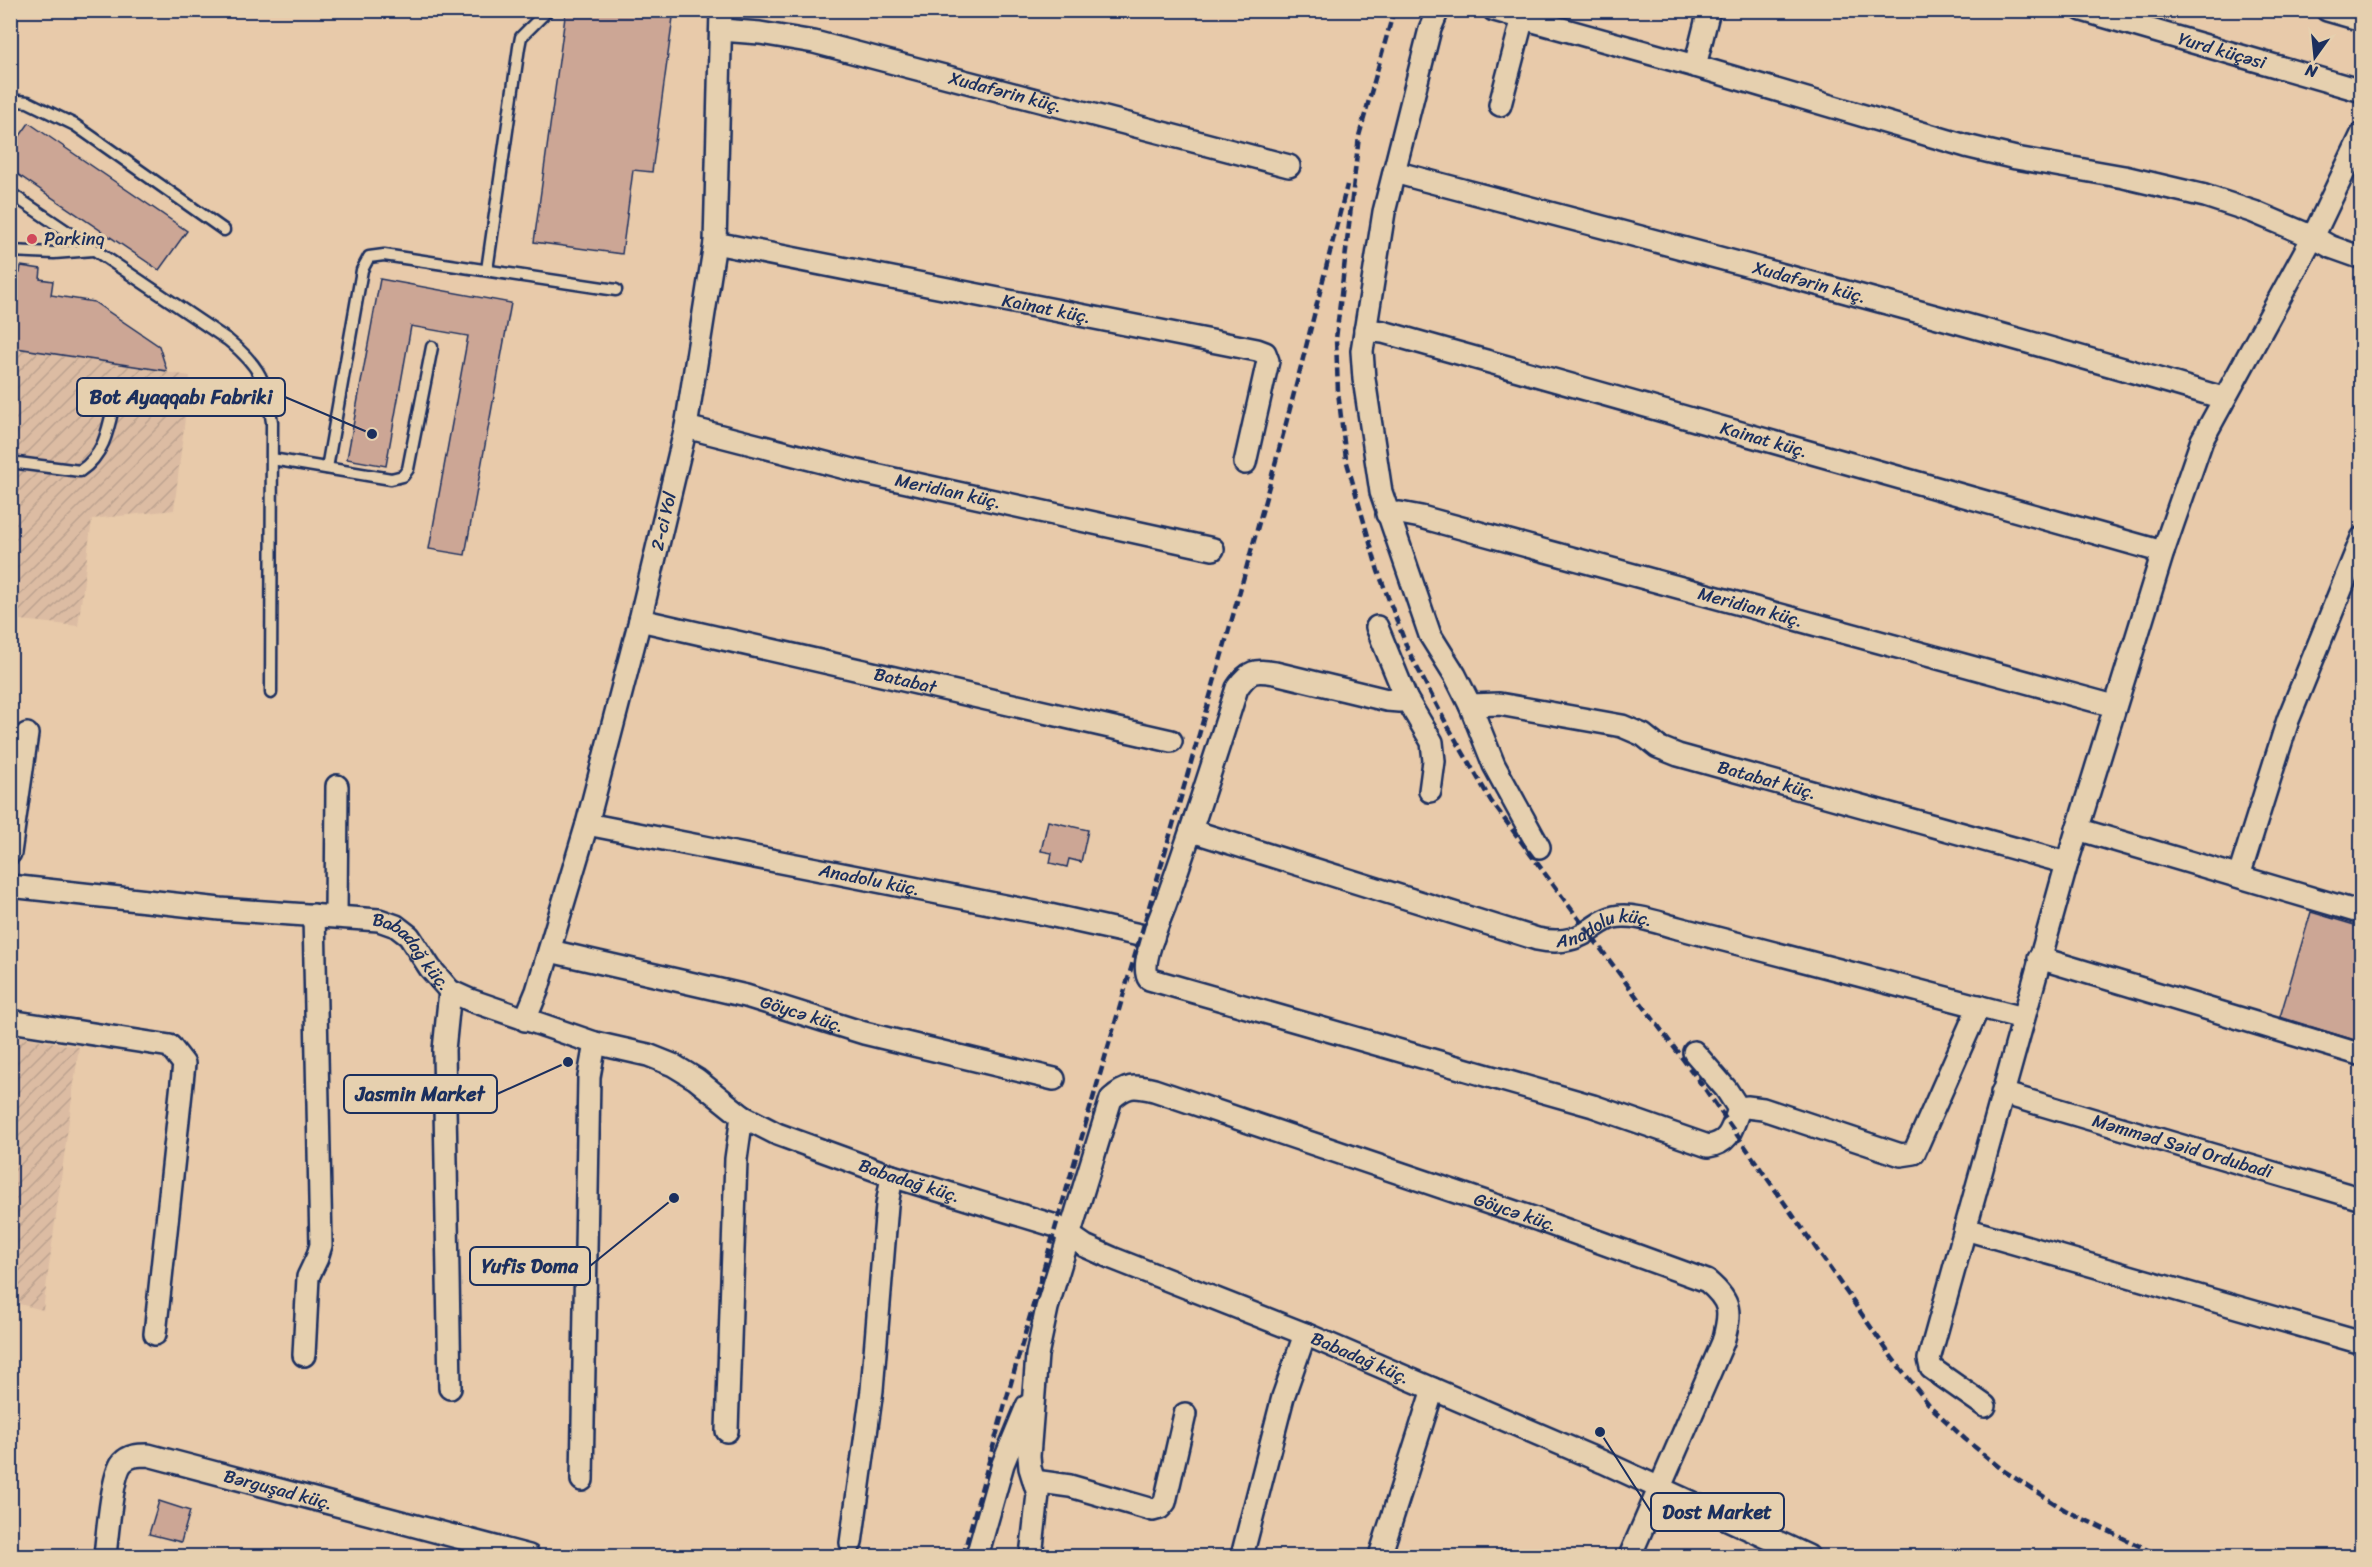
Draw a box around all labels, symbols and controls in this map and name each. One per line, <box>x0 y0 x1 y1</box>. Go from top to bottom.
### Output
street label: Yurd küçəsi <box>2175 23 2271 79</box>
north arrow <box>2285 27 2345 87</box>
text: N <box>2301 55 2321 87</box>
street label: Xudafərin küç. <box>945 62 1066 122</box>
place label: Parkinq <box>44 223 105 255</box>
marker: Parkinq <box>25 232 39 246</box>
street label: Xudafərin küç. <box>1748 251 1870 313</box>
street label: Kainat küç. <box>999 284 1094 333</box>
callout: Bot Ayaqqabı Fabriki <box>77 378 285 416</box>
text: Bot Ayaqqabı Fabriki <box>90 380 274 415</box>
street label: Kainat küç. <box>1716 412 1812 467</box>
street label: Meridian küç. <box>892 464 1004 518</box>
street label: 2-ci Yol <box>641 488 686 554</box>
street label: Meridian küç. <box>1694 577 1807 637</box>
street label: Batabat <box>871 658 940 703</box>
street label: Batabat küç. <box>1714 751 1820 809</box>
street label: Anadolu küç. <box>815 854 923 905</box>
street label: Anadolu küç. <box>1554 900 1656 957</box>
street label: Babadağ küç. <box>372 904 459 998</box>
street label: Göycə küç. <box>756 985 848 1042</box>
callout: Jasmin Market <box>344 1075 497 1113</box>
text: Jasmin Market <box>354 1077 486 1112</box>
street label: Məmməd Səid Ordubadi <box>2088 1104 2277 1188</box>
street label: Babadağ küç. <box>854 1149 964 1212</box>
street label: Göycə küç. <box>1470 1183 1562 1241</box>
callout: Yufis Doma <box>470 1247 590 1285</box>
text: Yufis Doma <box>482 1249 579 1284</box>
street label: Babadağ küç. <box>1306 1322 1415 1393</box>
street label: Bərguşad küç. <box>220 1460 336 1519</box>
callout: Dost Market <box>1651 1493 1784 1531</box>
text: Dost Market <box>1662 1495 1772 1530</box>

